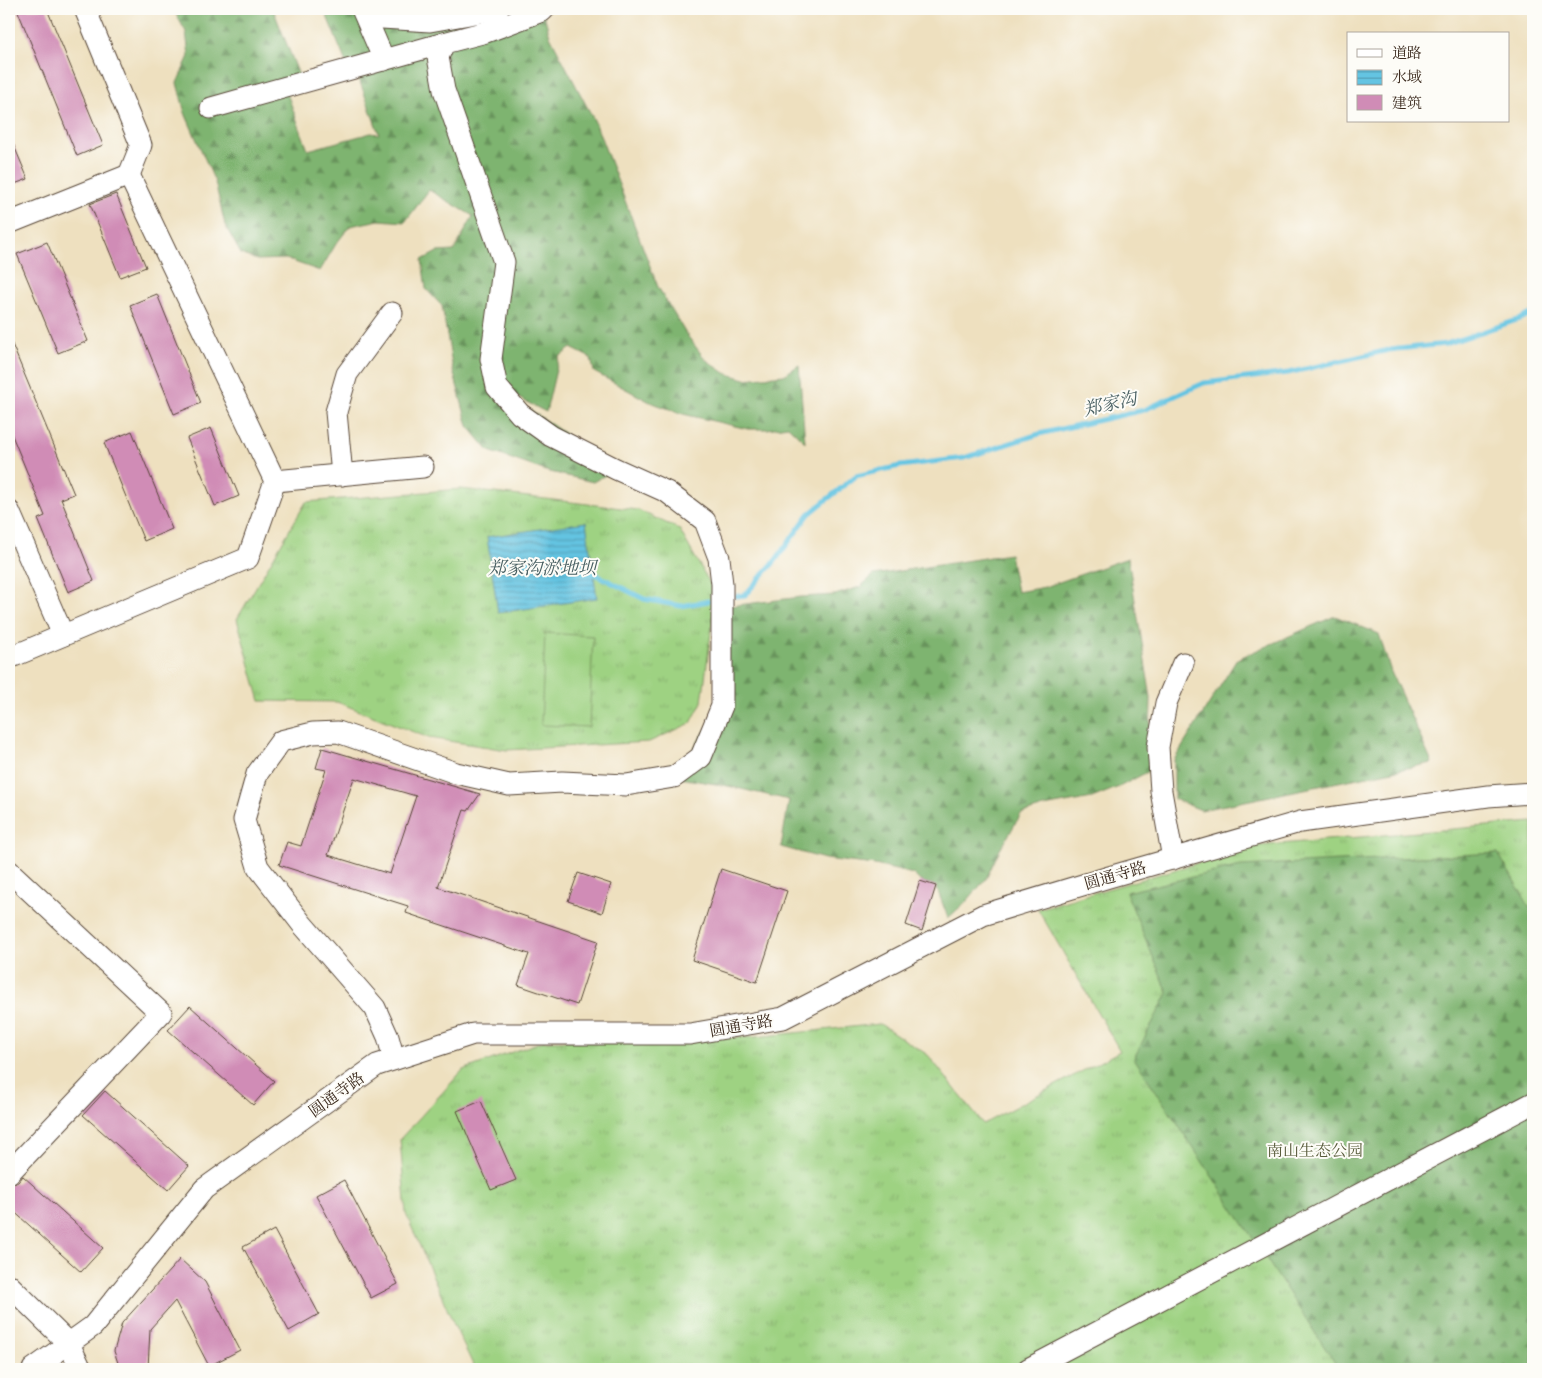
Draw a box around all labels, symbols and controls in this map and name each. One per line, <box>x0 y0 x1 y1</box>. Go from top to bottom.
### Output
legend <box>1347 32 1510 122</box>
text: 道路 <box>1392 43 1422 63</box>
text: 水域 <box>1392 67 1422 87</box>
text: 建筑 <box>1392 93 1422 113</box>
water label: 郑家沟 <box>1081 386 1142 423</box>
water label: 郑家沟淤地坝 <box>488 556 599 581</box>
street label: 圆通寺路 <box>1081 857 1149 895</box>
street label: 圆通寺路 <box>708 1010 775 1042</box>
street label: 圆通寺路 <box>304 1067 369 1123</box>
park label: 南山生态公园 <box>1267 1140 1363 1162</box>

